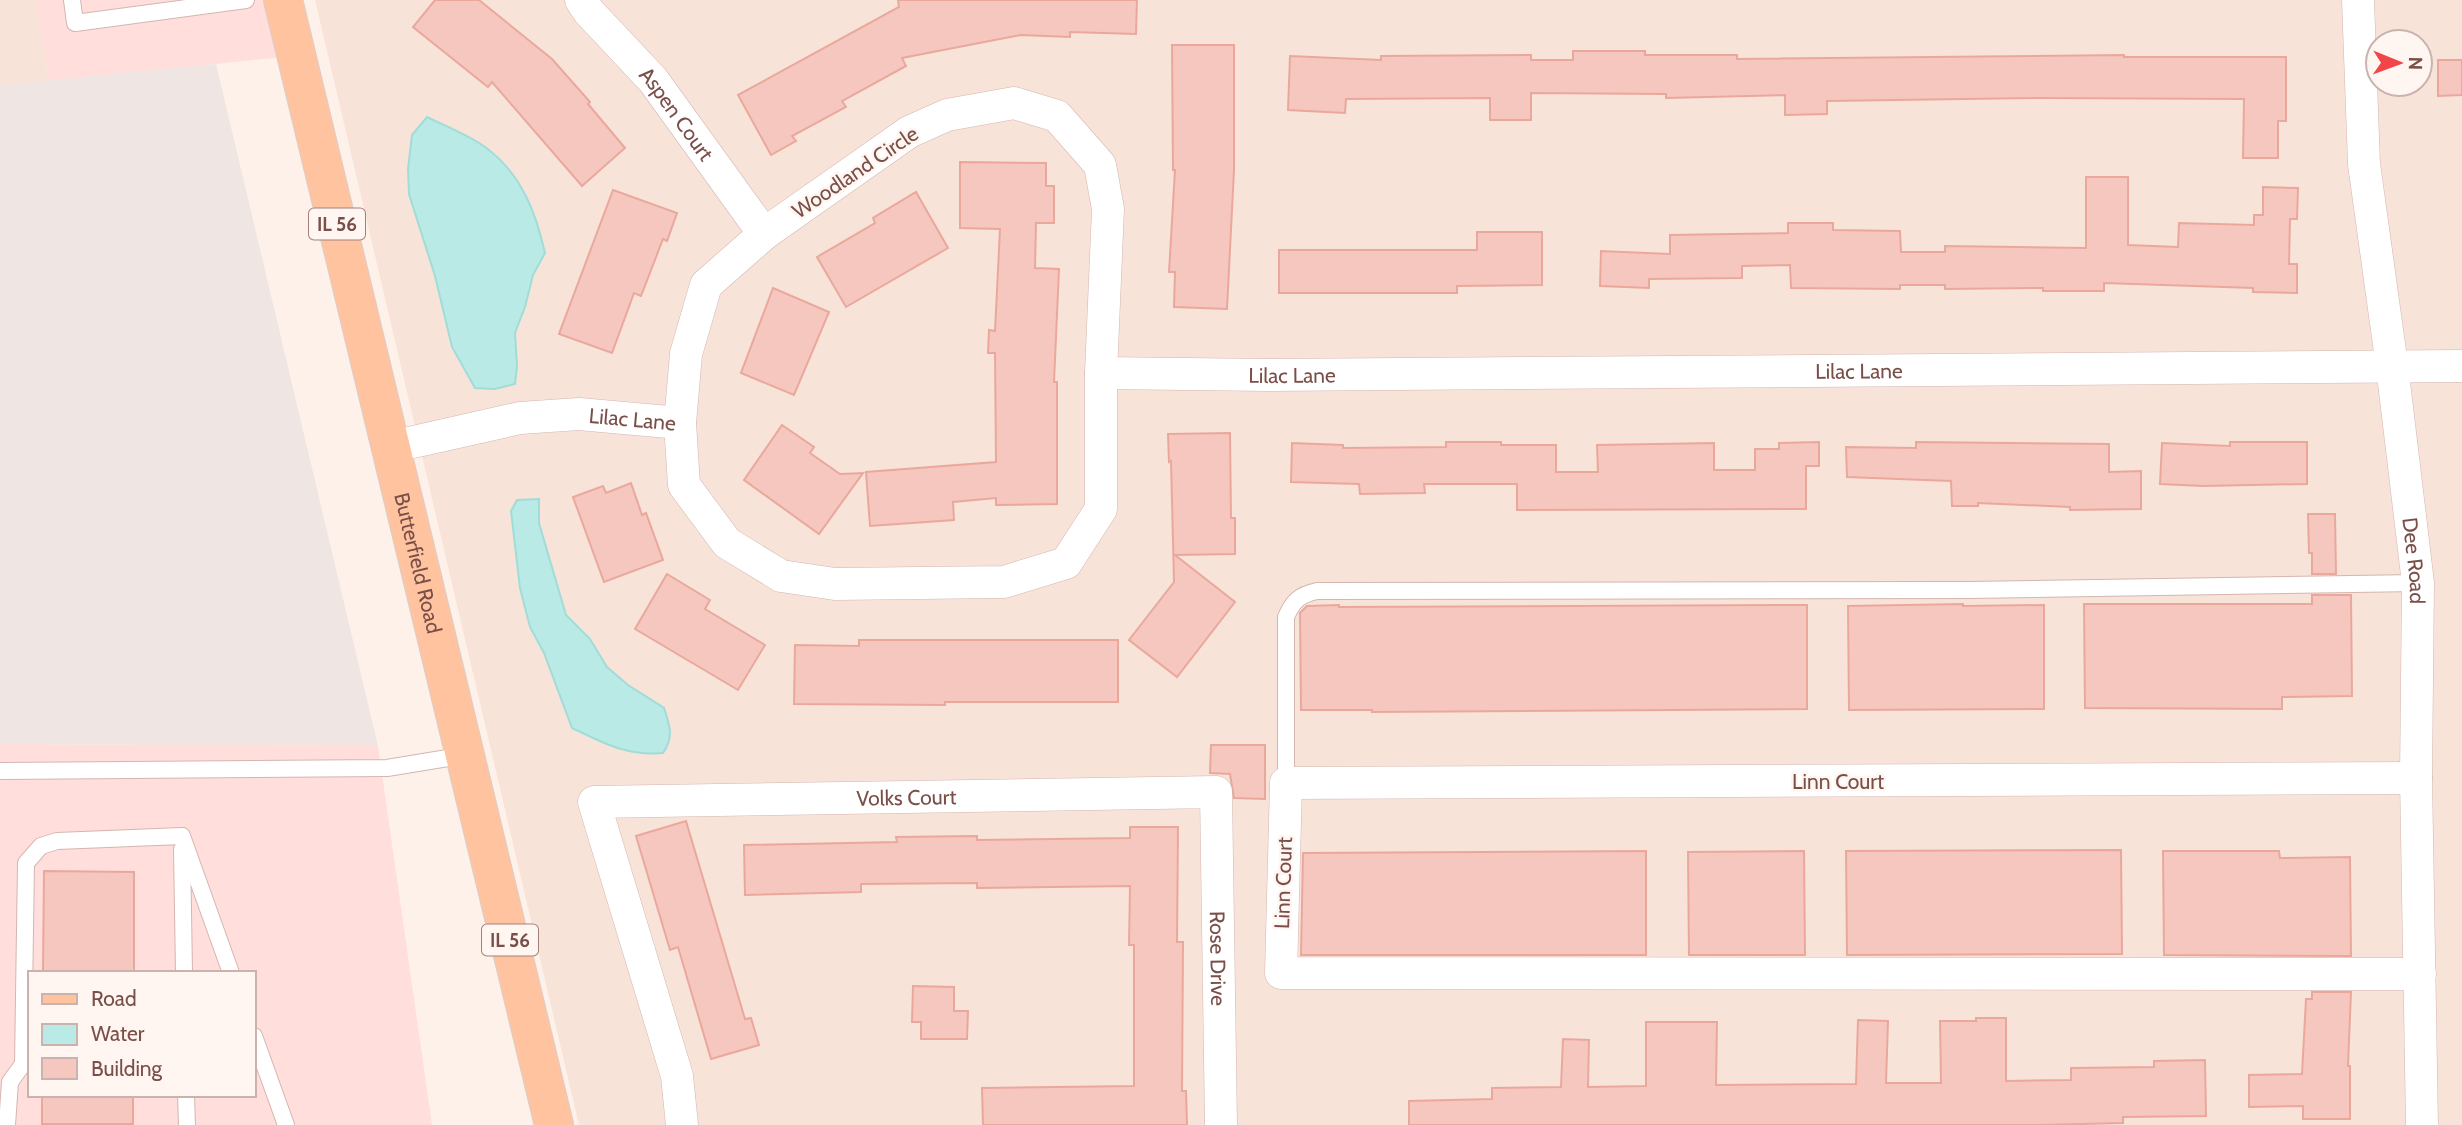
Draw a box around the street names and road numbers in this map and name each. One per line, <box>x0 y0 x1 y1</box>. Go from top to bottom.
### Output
street label: Aspen Court <box>635 62 719 165</box>
street label: Woodland Circle <box>787 121 923 223</box>
road number: IL 56 <box>309 208 365 240</box>
street label: Lilac Lane <box>1815 358 1903 383</box>
street label: Lilac Lane <box>1248 362 1336 388</box>
street label: Lilac Lane <box>588 402 677 435</box>
street label: Butterfield Road <box>390 490 448 636</box>
street label: Dee Road <box>2398 516 2431 604</box>
street label: Linn Court <box>1792 769 1884 794</box>
street label: Volks Court <box>856 784 957 810</box>
street label: Linn Court <box>1269 837 1297 929</box>
street label: Rose Drive <box>1205 911 1232 1006</box>
road number: IL 56 <box>482 924 538 956</box>

